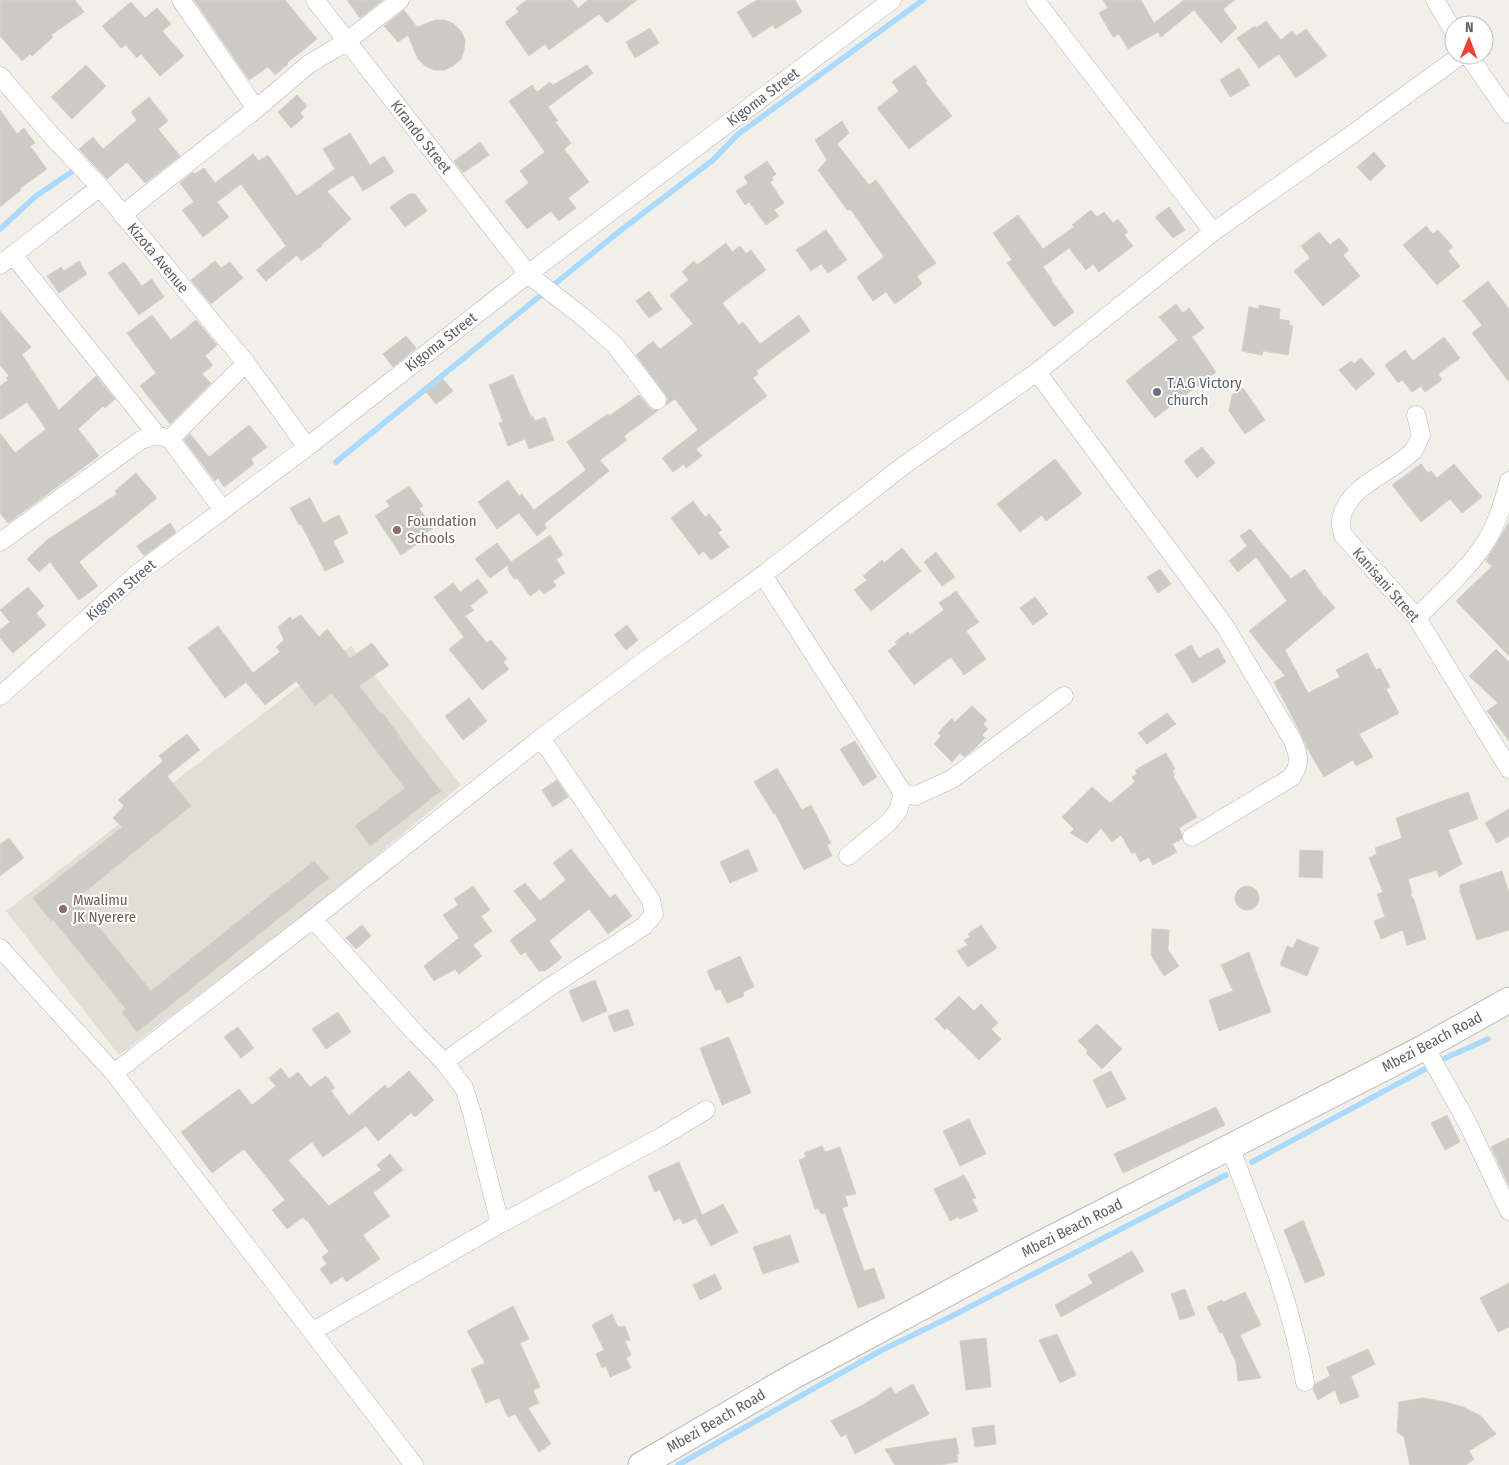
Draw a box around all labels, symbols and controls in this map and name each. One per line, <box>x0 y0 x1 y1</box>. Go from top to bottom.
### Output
north arrow <box>1444 15 1494 65</box>
text: N <box>1465 19 1474 36</box>
street label: Kigoma Street <box>723 64 803 130</box>
street label: Kirando Street <box>387 97 455 177</box>
street label: Kizota Avenue <box>123 219 193 297</box>
street label: Kigoma Street <box>402 308 480 375</box>
place label: T.A.G Victory church <box>1167 374 1242 409</box>
marker: T.A.G Victory church <box>1151 386 1163 398</box>
place label: Foundation Schools <box>407 512 477 547</box>
marker: Foundation Schools <box>391 524 403 536</box>
street label: Kanisani Street <box>1349 544 1423 626</box>
street label: Kigoma Street <box>82 556 160 624</box>
place label: Mwalimu JK Nyerere <box>73 891 136 926</box>
marker: Mwalimu JK Nyerere <box>57 903 69 915</box>
street label: Mbezi Beach Road <box>1379 1008 1485 1076</box>
street label: Mbezi Beach Road <box>1018 1195 1126 1261</box>
street label: Mbezi Beach Road <box>663 1385 769 1457</box>

